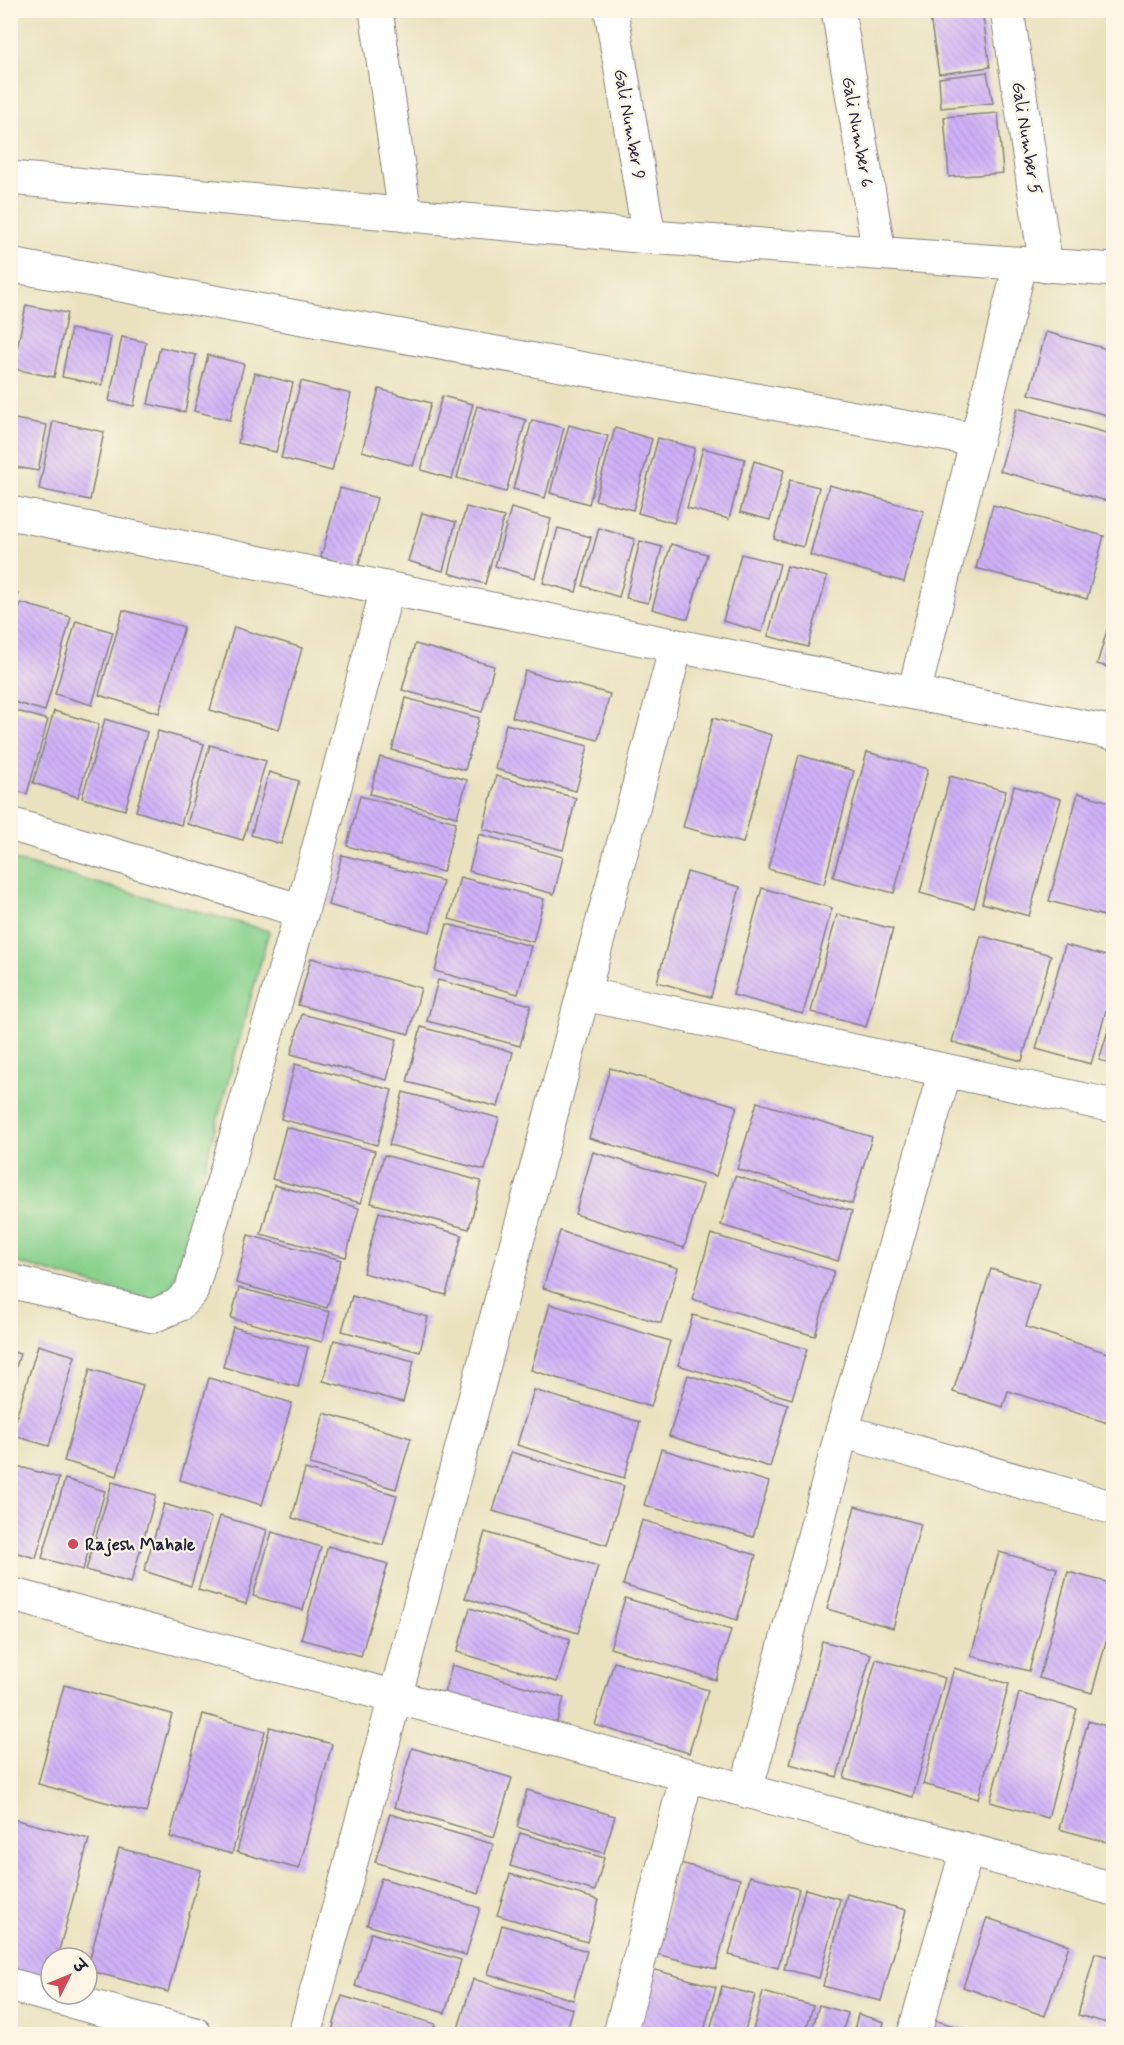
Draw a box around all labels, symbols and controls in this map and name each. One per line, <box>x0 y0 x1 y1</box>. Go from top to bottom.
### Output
street label: Gali Number 9 <box>607 67 651 182</box>
street label: Gali Number 6 <box>835 75 879 190</box>
street label: Gali Number 5 <box>1005 80 1047 196</box>
place label: Rajesh Mahale <box>85 1533 196 1557</box>
marker: Rajesh Mahale <box>66 1537 80 1551</box>
north arrow <box>39 1946 99 2006</box>
text: उ <box>66 1954 91 1979</box>

